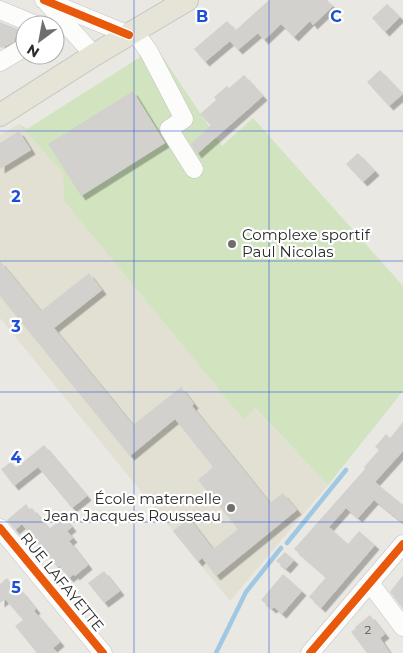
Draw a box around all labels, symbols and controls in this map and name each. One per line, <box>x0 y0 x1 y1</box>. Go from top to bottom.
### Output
text: B <box>196 7 208 26</box>
text: C <box>330 7 342 26</box>
north arrow <box>15 15 65 65</box>
text: N <box>24 40 43 62</box>
text: 2 <box>11 187 21 206</box>
place label: Complexe sportif Paul Nicolas <box>242 225 371 261</box>
marker: Complexe sportif Paul Nicolas <box>226 238 238 250</box>
text: 3 <box>10 317 21 336</box>
text: 4 <box>10 448 22 467</box>
place label: École maternelle Jean Jacques Rousseau <box>43 489 221 525</box>
marker: École maternelle Jean Jacques Rousseau <box>225 502 237 514</box>
street label: RUE LAFAYETTE <box>17 528 108 635</box>
text: 5 <box>11 578 21 597</box>
house number: 2 <box>365 622 372 637</box>

